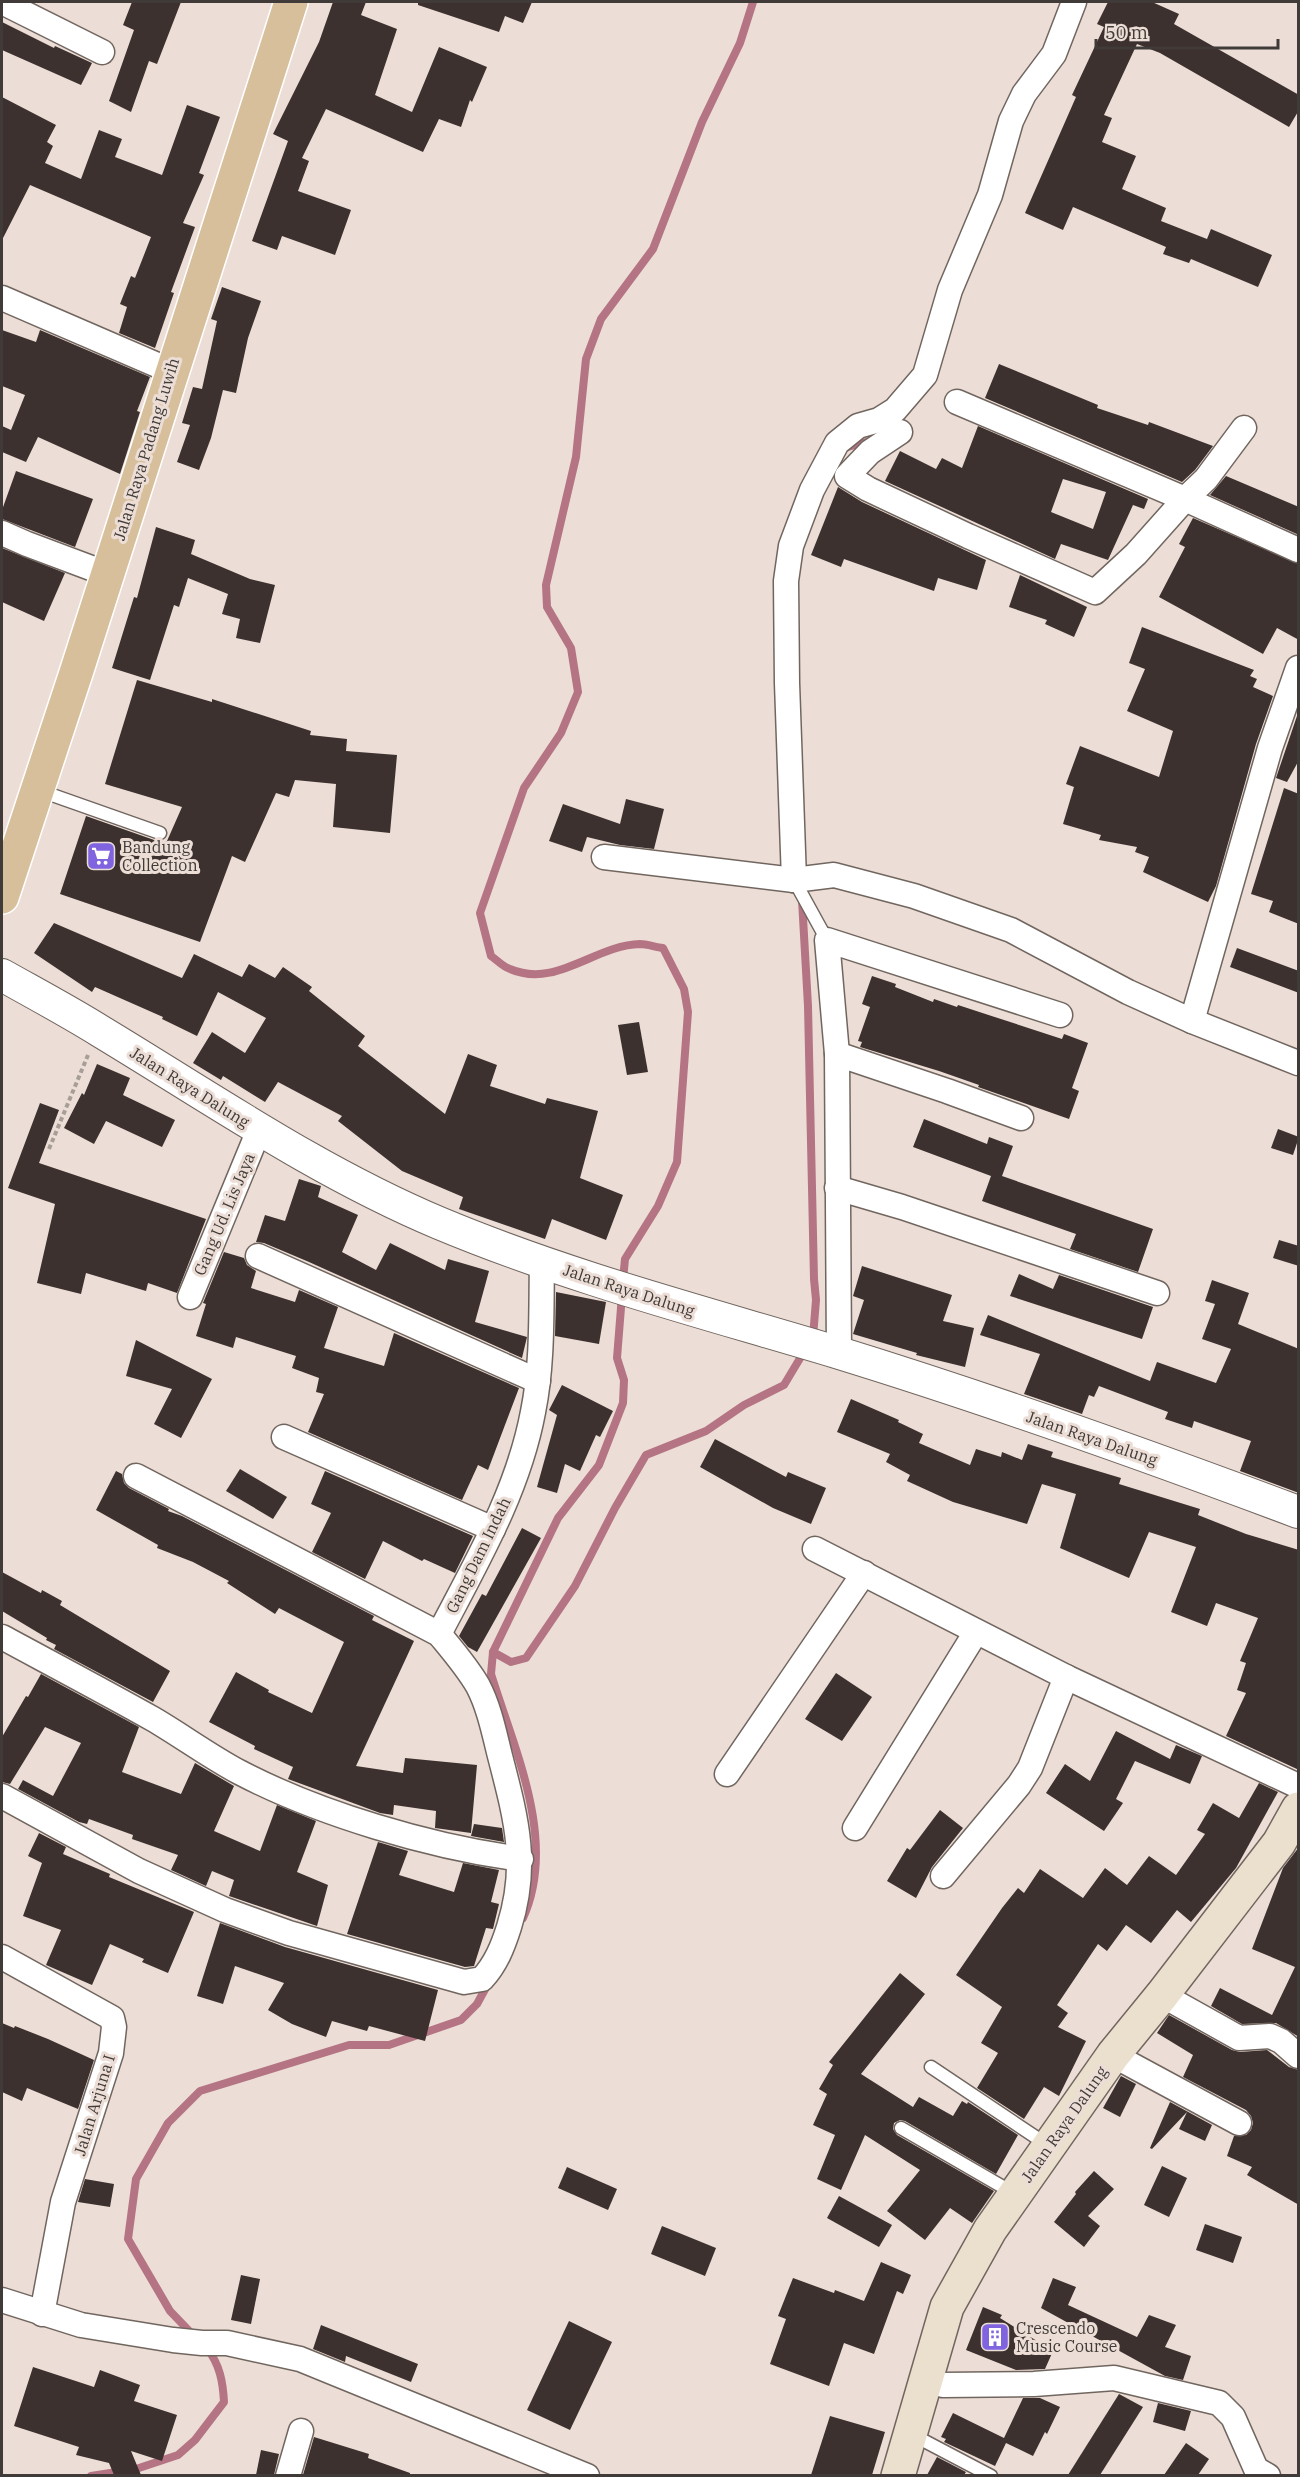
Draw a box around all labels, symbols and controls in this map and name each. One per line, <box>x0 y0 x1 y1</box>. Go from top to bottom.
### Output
scale bar <box>1096 12 1278 50</box>
text: 50 m <box>1105 21 1148 44</box>
street label: Jalan Raya Padang Luwih <box>109 355 183 543</box>
place label: Bandung Collection <box>122 837 198 875</box>
supermarket icon: Bandung Collection <box>85 840 117 872</box>
street label: Jalan Raya Dalung <box>127 1042 254 1132</box>
street label: Gang Ud. Lis Jaya <box>189 1149 259 1278</box>
street label: Jalan Raya Dalung <box>561 1259 698 1321</box>
street label: Jalan Raya Dalung <box>1024 1406 1160 1470</box>
street label: Gang Dam Indah <box>441 1494 515 1616</box>
street label: Jalan Arjuna I <box>69 2052 119 2158</box>
street label: Jalan Raya Dalung <box>1016 2062 1112 2186</box>
place label: Crescendo Music Course <box>1016 2318 1117 2356</box>
building icon: Crescendo Music Course <box>979 2321 1011 2353</box>

